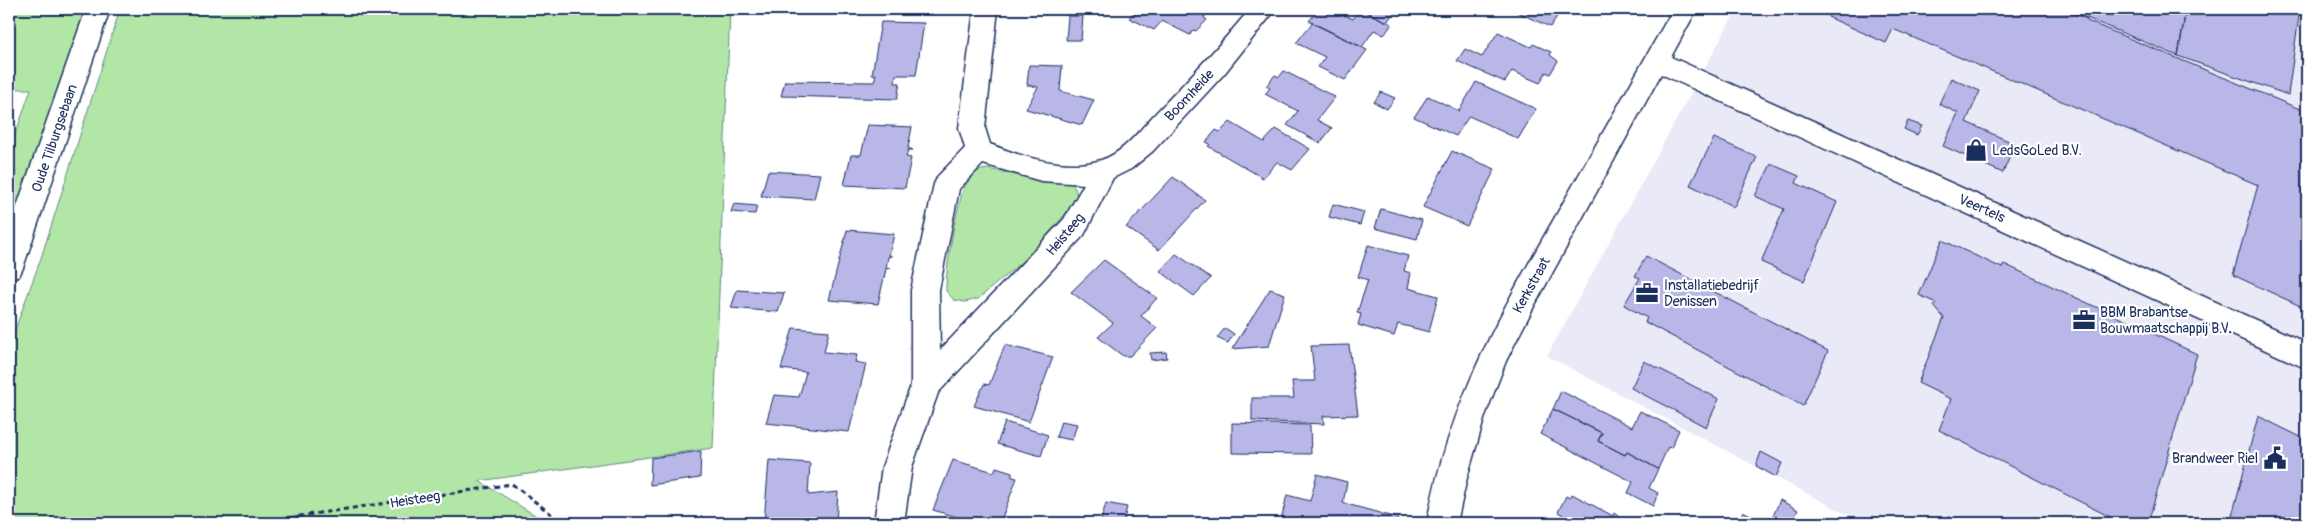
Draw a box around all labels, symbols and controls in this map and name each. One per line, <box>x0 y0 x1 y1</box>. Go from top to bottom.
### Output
street label: Boomheide <box>1161 66 1218 125</box>
street label: Oude Tilburgsebaan <box>28 82 81 194</box>
shop icon: LedsGoLed B.V. <box>1963 137 1989 163</box>
place label: LedsGoLed B.V. <box>1992 142 2082 159</box>
street label: Veertels <box>1956 191 2008 227</box>
street label: Heisteeg <box>1043 210 1088 259</box>
street label: Kerkstraat <box>1509 254 1554 316</box>
place label: Installatiebedrijf Denissen <box>1664 277 1759 310</box>
office icon: Installatiebedrijf Denissen <box>1634 280 1660 306</box>
place label: BBM Brabantse Bouwmaatschappij B.V. <box>2100 304 2232 337</box>
office icon: BBM Brabantse Bouwmaatschappij B.V. <box>2071 307 2097 333</box>
public building icon: Brandweer Riel <box>2262 445 2288 471</box>
place label: Brandweer Riel <box>2172 450 2258 467</box>
street label: Heisteeg <box>389 487 441 512</box>

